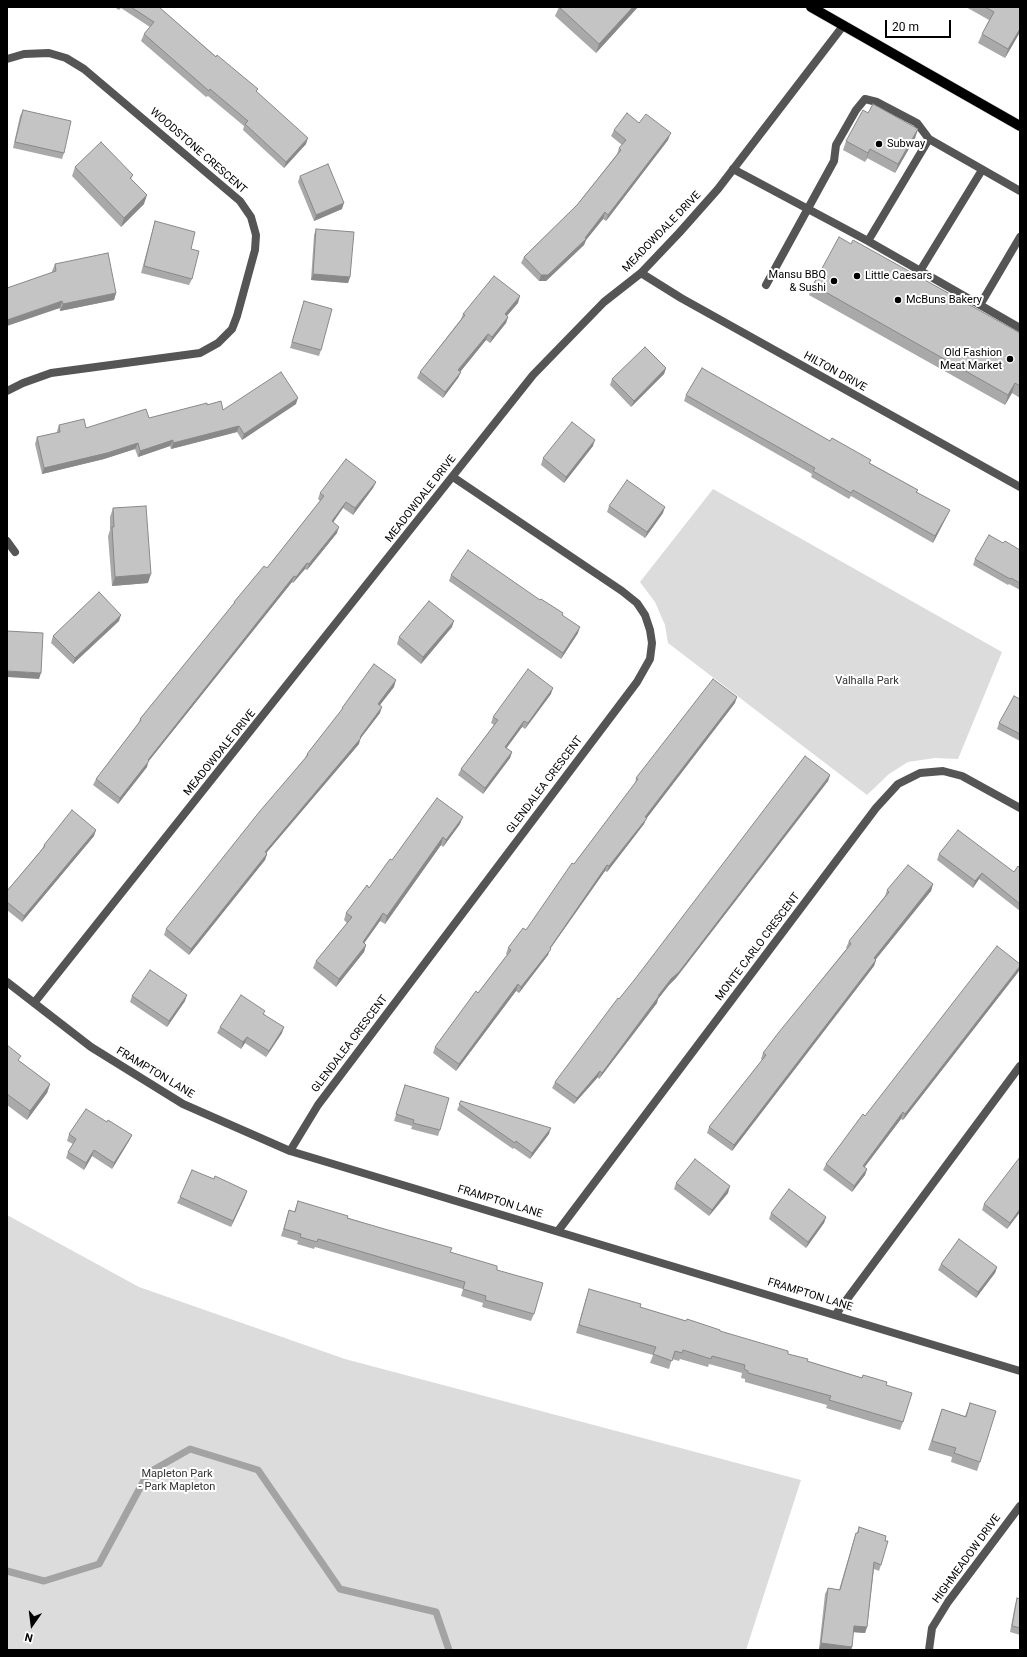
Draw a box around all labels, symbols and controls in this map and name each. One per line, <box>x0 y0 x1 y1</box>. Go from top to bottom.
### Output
scale bar <box>887 12 953 38</box>
text: 20 m <box>892 20 919 34</box>
street label: WOODSTONE CRESCENT <box>147 105 249 197</box>
place label: Subway <box>887 137 925 151</box>
marker: Subway <box>874 139 884 149</box>
street label: MEADOWDALE DRIVE <box>620 189 704 275</box>
place label: Mansu BBQ & Sushi <box>769 268 826 294</box>
place label: Little Caesars <box>865 269 932 283</box>
marker: Little Caesars <box>852 271 862 281</box>
marker: Mansu BBQ & Sushi <box>829 276 839 286</box>
place label: McBuns Bakery <box>906 293 982 307</box>
marker: McBuns Bakery <box>893 295 903 305</box>
place label: Old Fashion Meat Market <box>940 346 1002 372</box>
street label: HILTON DRIVE <box>801 349 869 395</box>
marker: Old Fashion Meat Market <box>1005 354 1015 364</box>
street label: MEADOWDALE DRIVE <box>383 453 459 545</box>
park label: Valhalla Park <box>835 674 899 688</box>
street label: MEADOWDALE DRIVE <box>181 707 259 799</box>
street label: GLENDALEA CRESCENT <box>504 734 586 836</box>
street label: MONTE CARLO CRESCENT <box>713 890 803 1004</box>
street label: GLENDALEA CRESCENT <box>309 993 391 1095</box>
street label: FRAMPTON LANE <box>114 1045 196 1101</box>
street label: FRAMPTON LANE <box>456 1183 544 1221</box>
street label: FRAMPTON LANE <box>766 1276 854 1314</box>
park label: Mapleton Park - Park Mapleton <box>139 1467 215 1493</box>
street label: HIGHMEADOW DRIVE <box>930 1512 1004 1606</box>
north arrow <box>12 1605 52 1645</box>
text: N <box>24 1630 34 1644</box>

